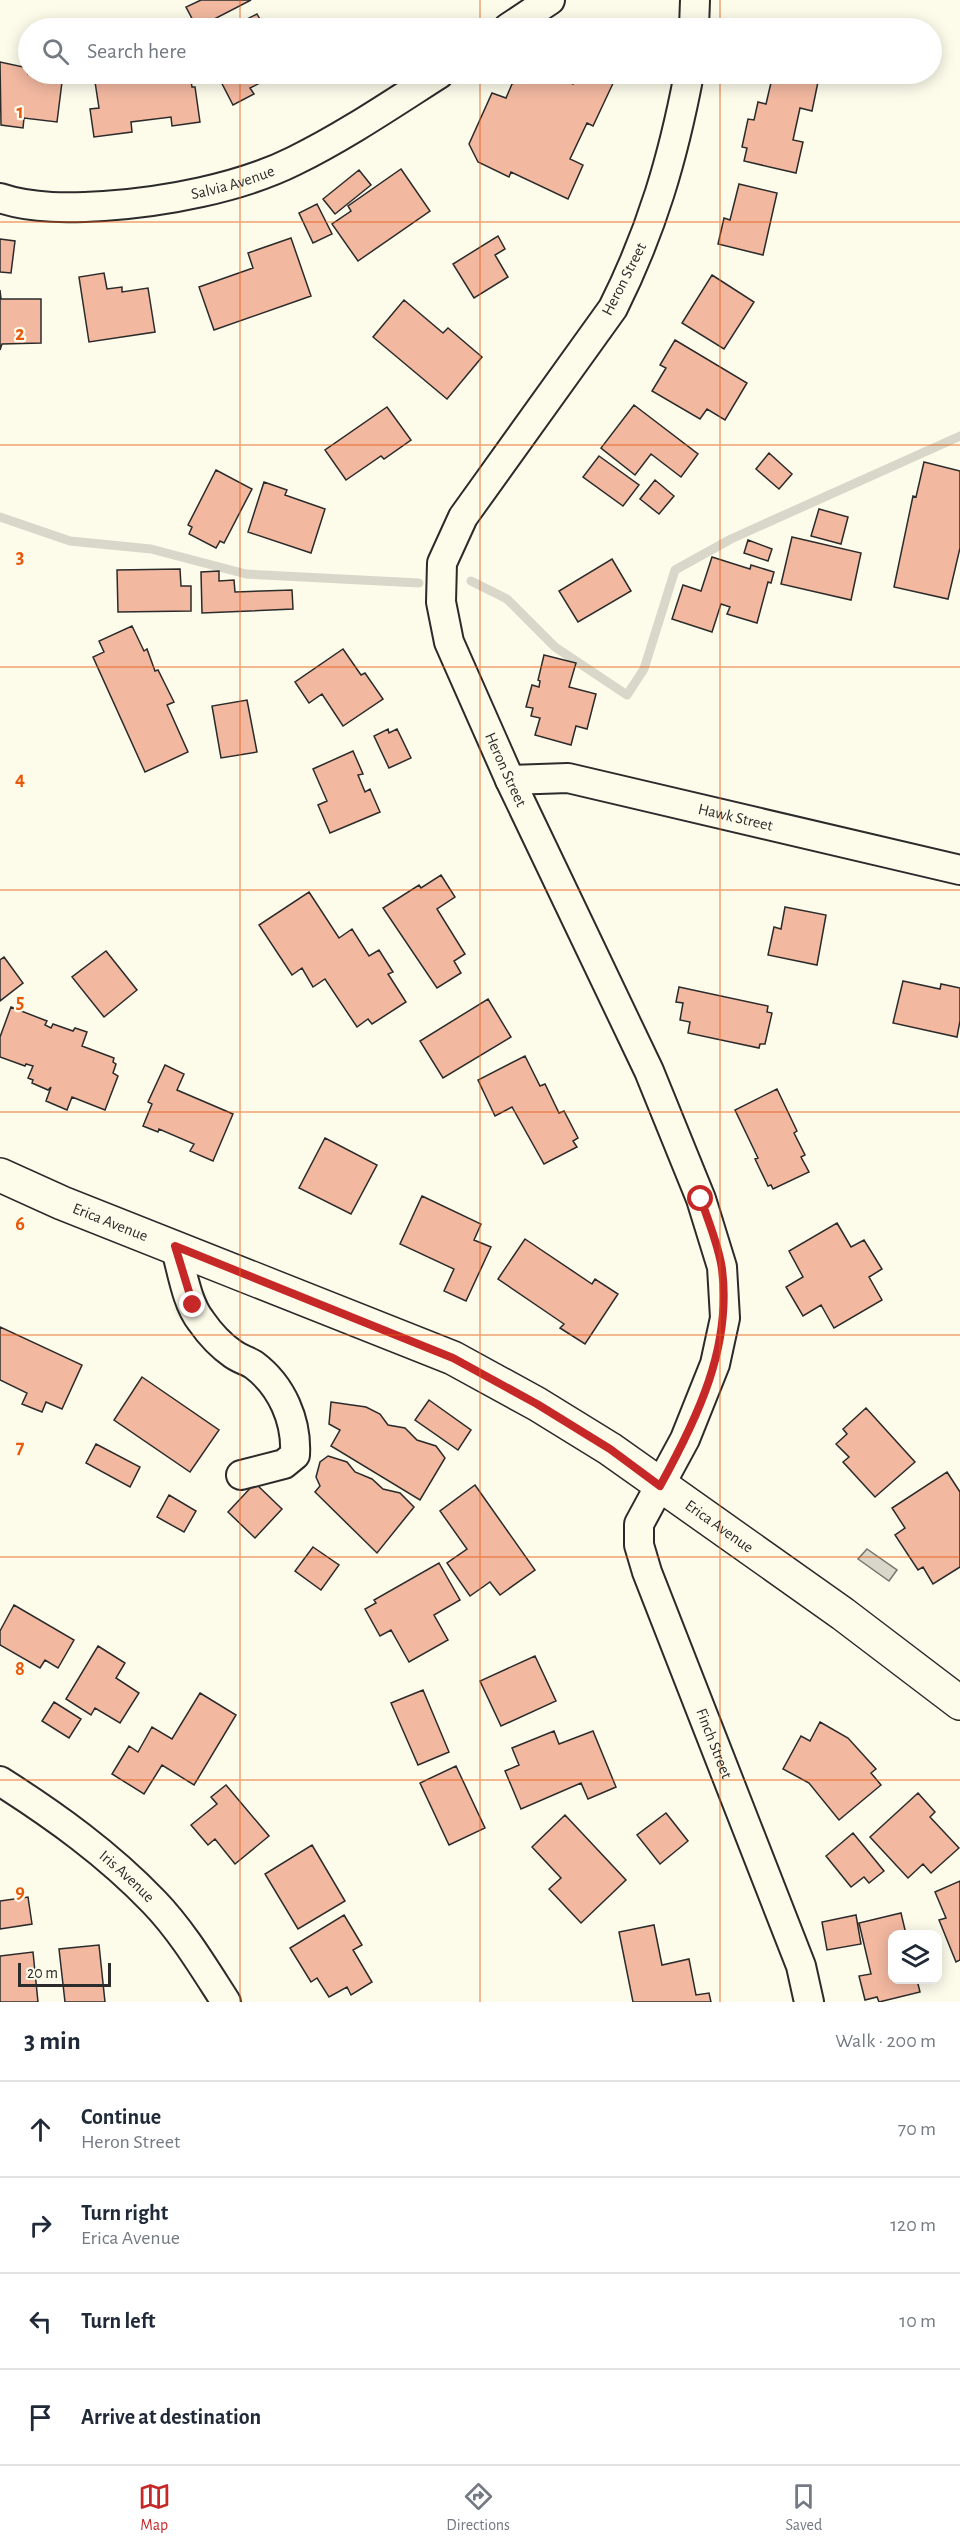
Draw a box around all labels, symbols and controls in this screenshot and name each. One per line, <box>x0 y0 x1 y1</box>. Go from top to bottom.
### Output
search box <box>18 18 942 84</box>
icon: search <box>39 35 72 68</box>
text: Search here <box>87 40 186 62</box>
text: 1 <box>16 102 24 122</box>
street label: Salvia Avenue <box>190 163 277 202</box>
street label: Heron Street <box>599 240 649 318</box>
text: 2 <box>15 324 25 344</box>
text: 3 <box>16 547 24 567</box>
street label: Heron Street <box>482 730 529 809</box>
text: 4 <box>15 769 25 789</box>
street label: Hawk Street <box>696 801 774 834</box>
text: 5 <box>16 992 24 1012</box>
route start <box>687 1185 713 1211</box>
street label: Erica Avenue <box>70 1200 150 1244</box>
text: 6 <box>15 1214 25 1234</box>
route end <box>179 1291 205 1317</box>
text: 7 <box>16 1437 25 1457</box>
street label: Erica Avenue <box>682 1497 756 1556</box>
text: 8 <box>15 1659 25 1679</box>
street label: Finch Street <box>693 1706 735 1781</box>
street label: Iris Avenue <box>96 1847 158 1905</box>
text: 9 <box>15 1882 25 1902</box>
map controls <box>888 1930 942 1984</box>
button: layers <box>888 1930 942 1984</box>
scale bar <box>18 1960 111 1988</box>
text: 20 m <box>27 1965 58 1981</box>
text: 3 min <box>24 2028 81 2054</box>
text: Walk · 200 m <box>835 2031 936 2051</box>
text: Continue <box>81 2106 161 2128</box>
icon: ahead <box>24 2113 57 2146</box>
text: 70 m <box>898 2119 936 2139</box>
text: Heron Street <box>81 2132 180 2152</box>
text: Turn right <box>81 2202 168 2224</box>
icon: right <box>24 2209 57 2242</box>
text: 120 m <box>890 2215 936 2235</box>
text: Erica Avenue <box>81 2228 180 2248</box>
icon: left <box>24 2305 57 2338</box>
text: Turn left <box>81 2310 155 2332</box>
text: 10 m <box>899 2311 936 2331</box>
icon: arrive <box>24 2401 57 2434</box>
text: Arrive at destination <box>81 2406 261 2428</box>
tab: Map <box>138 2480 171 2535</box>
tab: Directions <box>446 2480 510 2535</box>
tab: Saved <box>786 2480 822 2535</box>

